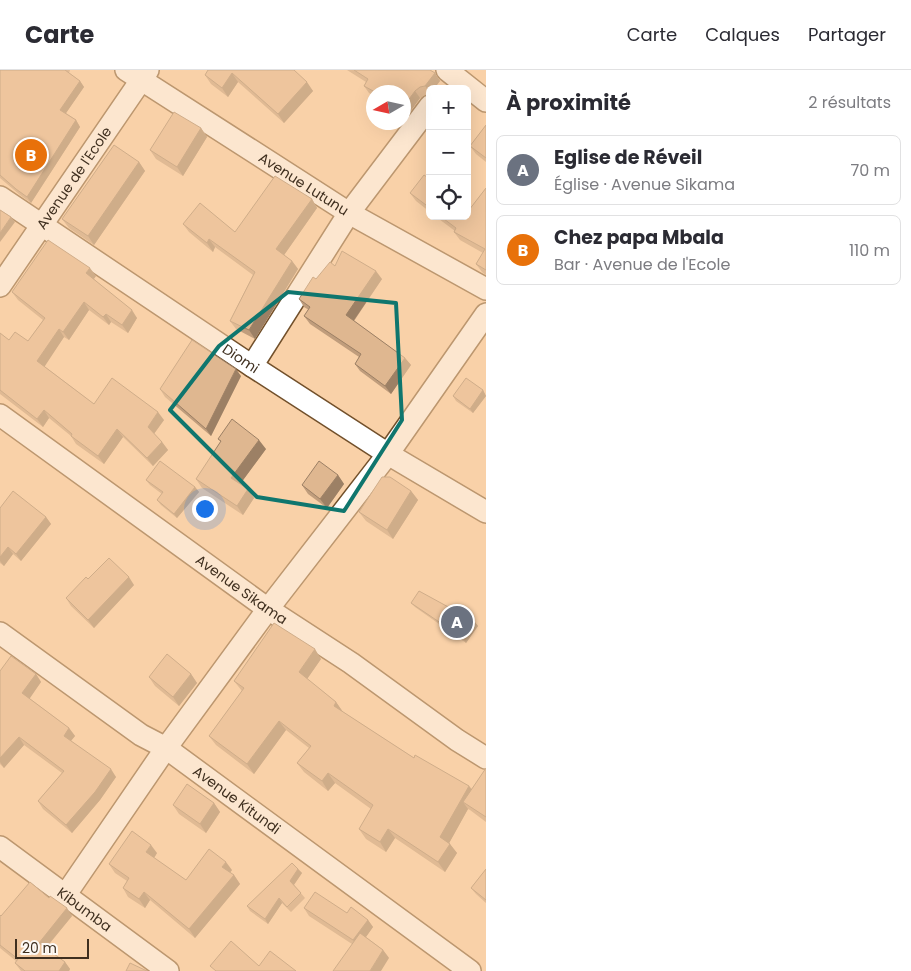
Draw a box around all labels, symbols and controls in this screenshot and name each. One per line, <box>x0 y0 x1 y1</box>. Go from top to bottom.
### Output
text: Carte <box>25 18 94 51</box>
text: Carte <box>627 22 677 47</box>
text: Calques <box>705 22 780 47</box>
text: Partager <box>808 22 886 47</box>
north arrow <box>366 85 411 130</box>
map controls <box>426 85 471 220</box>
button: + <box>426 85 471 130</box>
text: À proximité <box>506 88 631 117</box>
text: 2 résultats <box>808 91 891 114</box>
street label: Avenue de l'Ecole <box>32 122 117 233</box>
button: − <box>426 130 471 175</box>
pin: B <box>15 136 47 174</box>
text: Eglise de Réveil <box>554 144 702 171</box>
street label: Avenue Lutunu <box>255 148 353 220</box>
text: A <box>517 159 529 182</box>
text: 70 m <box>850 159 890 182</box>
text: Église · Avenue Sikama <box>554 173 735 196</box>
button: locate <box>426 175 471 220</box>
text: Chez papa Mbala <box>554 224 724 251</box>
text: B <box>518 239 528 262</box>
text: 110 m <box>849 239 890 262</box>
text: Bar · Avenue de l'Ecole <box>554 253 730 276</box>
street label: Diomi <box>219 339 263 378</box>
your location <box>192 496 218 522</box>
street label: Avenue Sikama <box>192 550 291 629</box>
pin: A <box>441 603 473 641</box>
street label: Avenue Kitundi <box>189 761 285 839</box>
street label: Kibumba <box>53 882 116 936</box>
scale bar <box>15 936 89 959</box>
text: 20 m <box>22 938 57 958</box>

